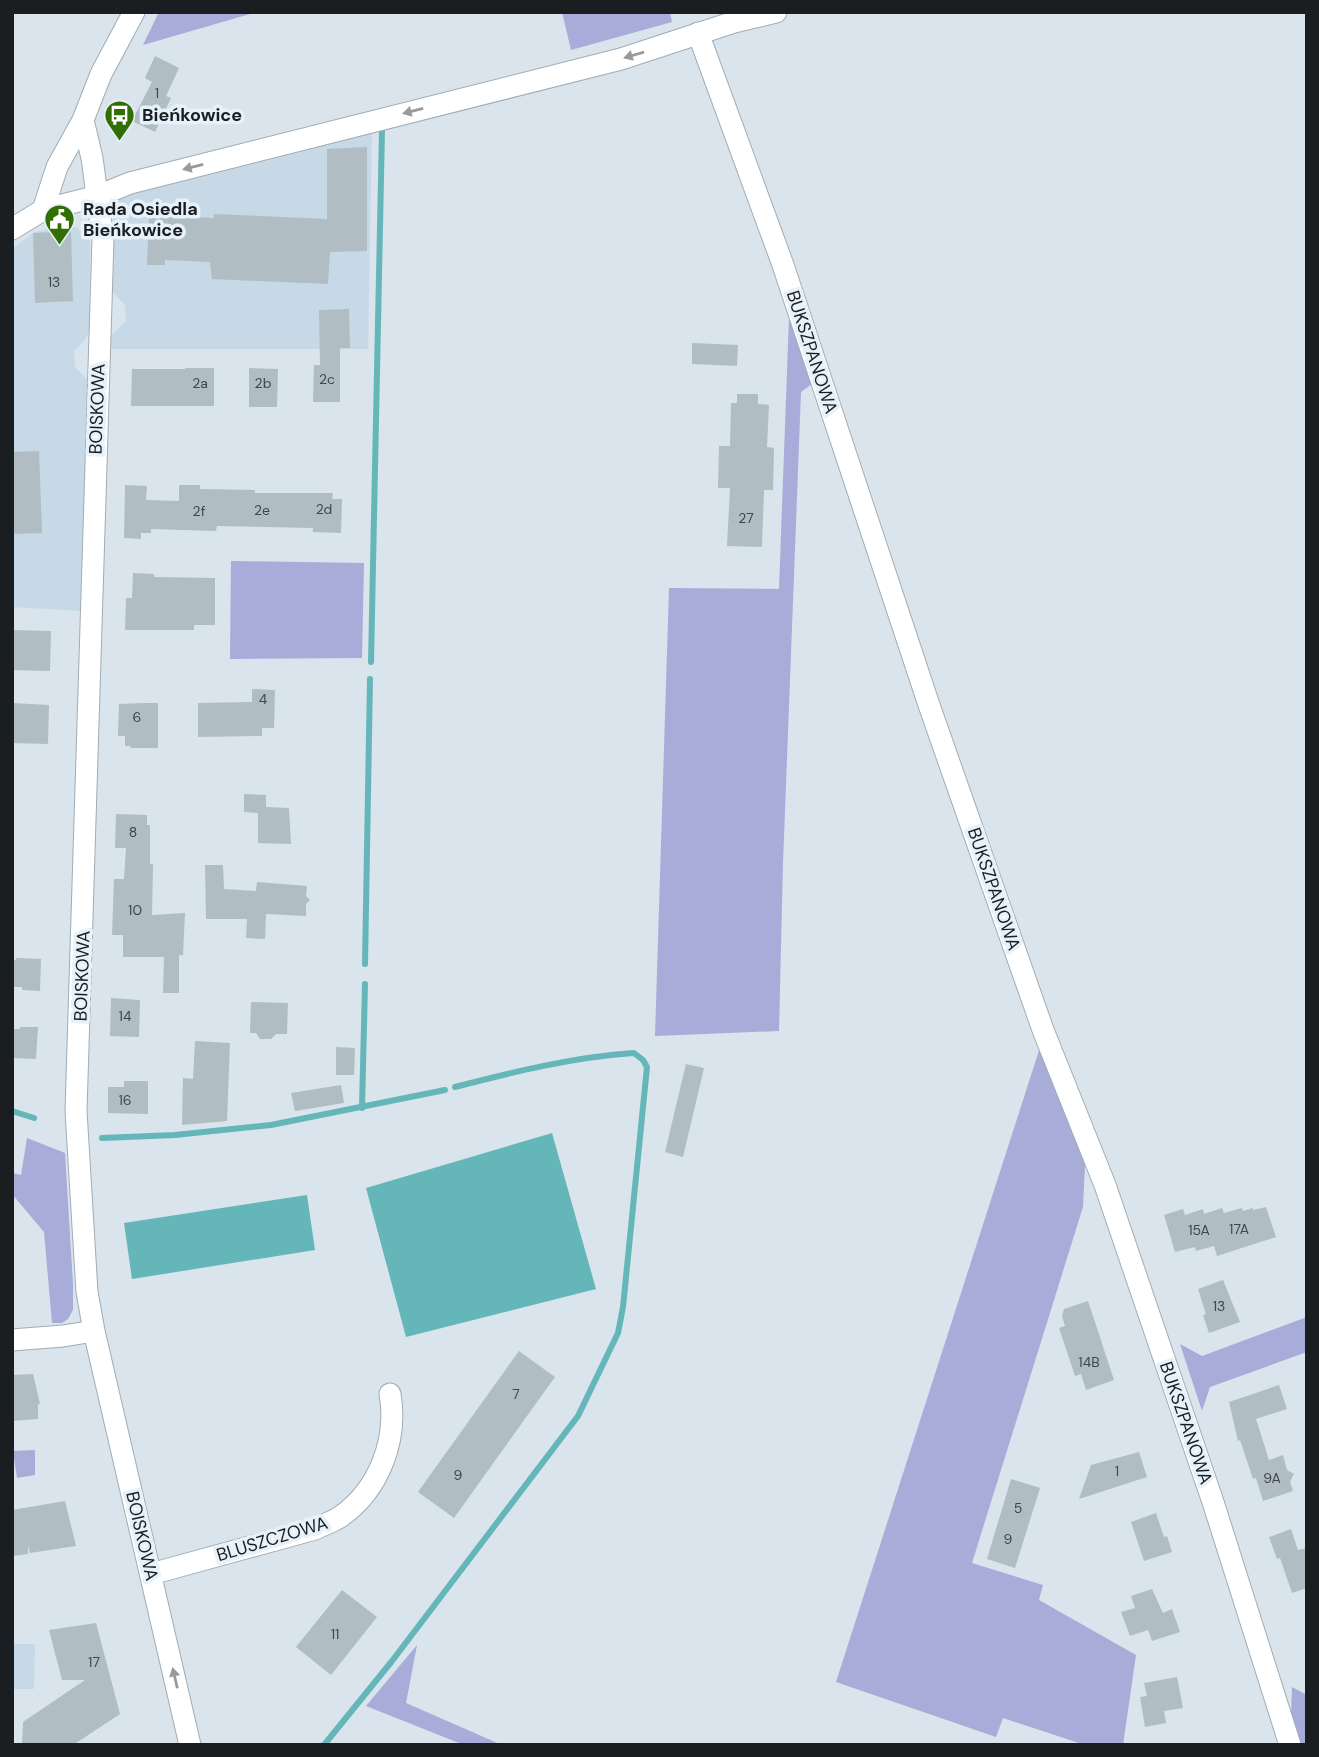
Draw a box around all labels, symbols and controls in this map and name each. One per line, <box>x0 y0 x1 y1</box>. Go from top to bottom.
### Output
one-way arrow <box>622 50 644 61</box>
house number: 1 <box>155 84 159 102</box>
bus stop icon: Bieńkowice <box>102 98 136 142</box>
place label: Bieńkowice <box>142 103 242 127</box>
one-way arrow <box>402 106 424 117</box>
one-way arrow <box>182 162 204 173</box>
place label: Rada Osiedla Bieńkowice <box>83 197 198 242</box>
public building icon: Rada Osiedla Bieńkowice <box>43 202 77 246</box>
house number: 13 <box>48 273 60 291</box>
street label: BUKSZPANOWA <box>781 287 843 417</box>
street label: BOISKOWA <box>83 363 111 455</box>
house number: 2c <box>319 370 335 388</box>
house number: 2a <box>192 374 208 392</box>
house number: 2b <box>255 374 272 392</box>
house number: 2d <box>316 500 332 518</box>
house number: 2e <box>254 501 270 519</box>
house number: 2f <box>193 502 206 520</box>
house number: 27 <box>738 509 754 527</box>
house number: 4 <box>259 690 268 708</box>
house number: 6 <box>133 708 141 726</box>
house number: 8 <box>129 823 137 841</box>
street label: BUKSZPANOWA <box>962 824 1026 954</box>
house number: 10 <box>128 901 142 919</box>
street label: BOISKOWA <box>68 930 96 1022</box>
house number: 14 <box>119 1007 132 1025</box>
house number: 16 <box>118 1091 132 1109</box>
house number: 17A <box>1229 1220 1249 1238</box>
house number: 15A <box>1188 1221 1210 1239</box>
house number: 13 <box>1213 1297 1225 1315</box>
house number: 14B <box>1078 1353 1100 1371</box>
street label: BUKSZPANOWA <box>1154 1358 1218 1488</box>
house number: 7 <box>512 1385 520 1403</box>
house number: 1 <box>1115 1462 1119 1480</box>
house number: 9 <box>454 1466 463 1484</box>
house number: 9A <box>1263 1469 1281 1487</box>
street label: BOISKOWA <box>120 1489 164 1583</box>
house number: 5 <box>1014 1499 1022 1517</box>
street label: BLUSZCZOWA <box>213 1511 331 1567</box>
house number: 9 <box>1004 1530 1013 1548</box>
house number: 11 <box>331 1625 339 1643</box>
house number: 17 <box>88 1653 100 1671</box>
one-way arrow <box>169 1667 180 1689</box>

